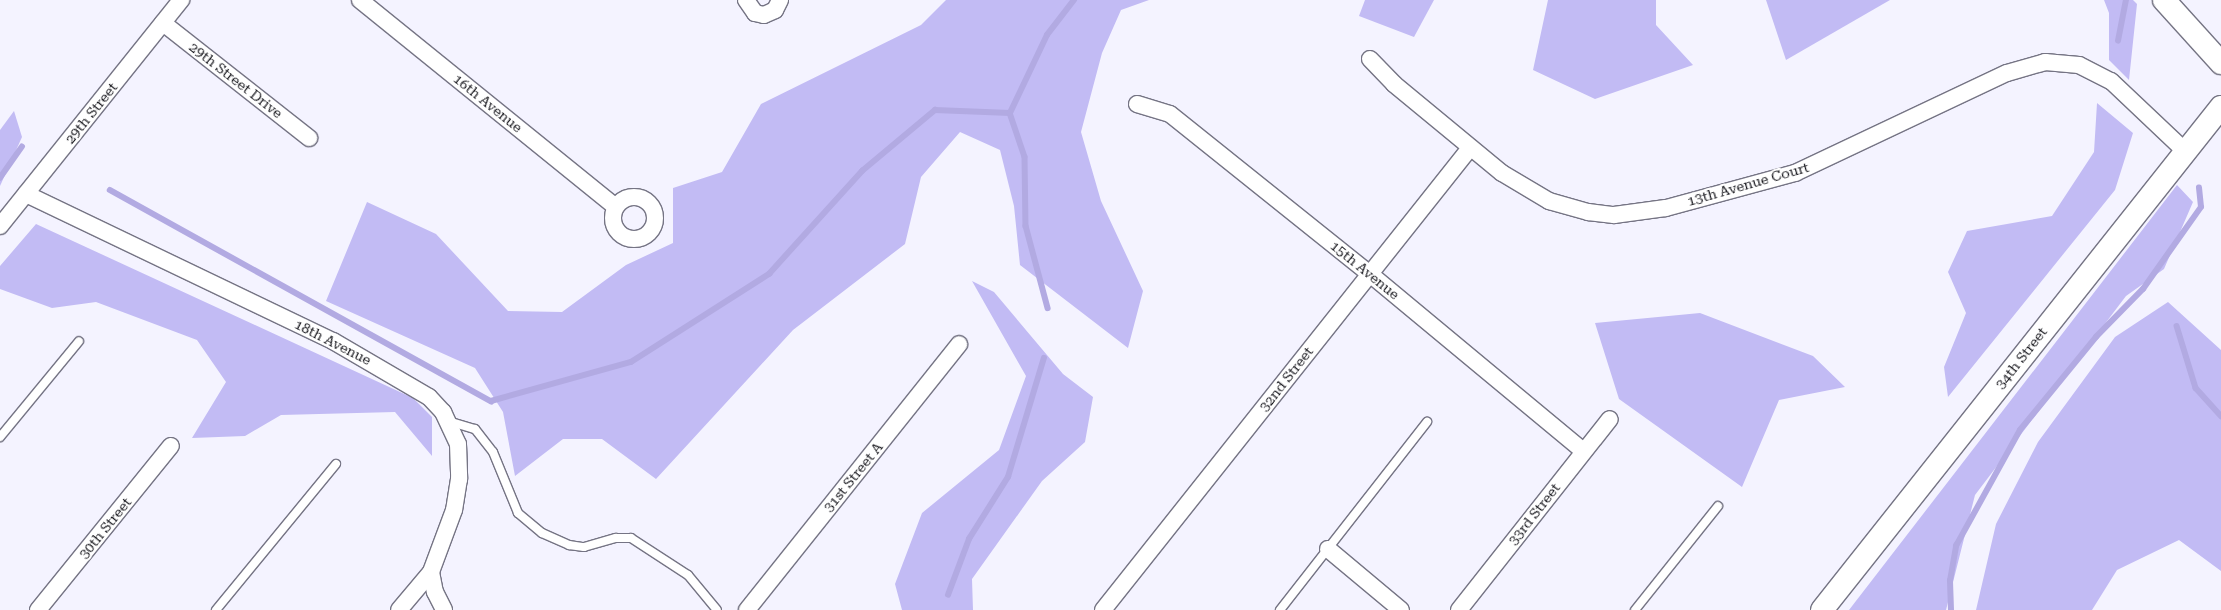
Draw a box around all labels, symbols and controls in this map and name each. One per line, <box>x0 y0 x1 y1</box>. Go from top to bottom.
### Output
street label: 29th Street Drive <box>186 38 286 122</box>
street label: 16th Avenue <box>450 70 526 136</box>
street label: 29th Street <box>61 79 121 147</box>
street label: 13th Avenue Court <box>1685 159 1811 209</box>
street label: 15th Avenue <box>1327 237 1403 303</box>
street label: 18th Avenue <box>292 316 374 368</box>
street label: 34th Street <box>1992 324 2050 392</box>
street label: 32nd Street <box>1256 343 1316 415</box>
street label: 31st Street A <box>820 439 886 515</box>
street label: 33rd Street <box>1505 480 1563 548</box>
street label: 30th Street <box>75 494 135 562</box>

